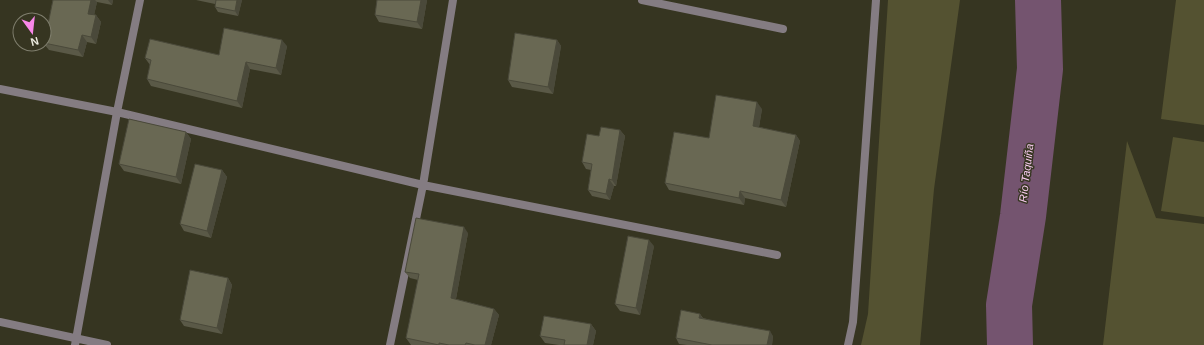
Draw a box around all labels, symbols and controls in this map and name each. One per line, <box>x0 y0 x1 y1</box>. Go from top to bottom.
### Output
north arrow <box>12 12 52 52</box>
text: N <box>29 35 40 48</box>
water label: Río Taquiña <box>1016 143 1036 203</box>

